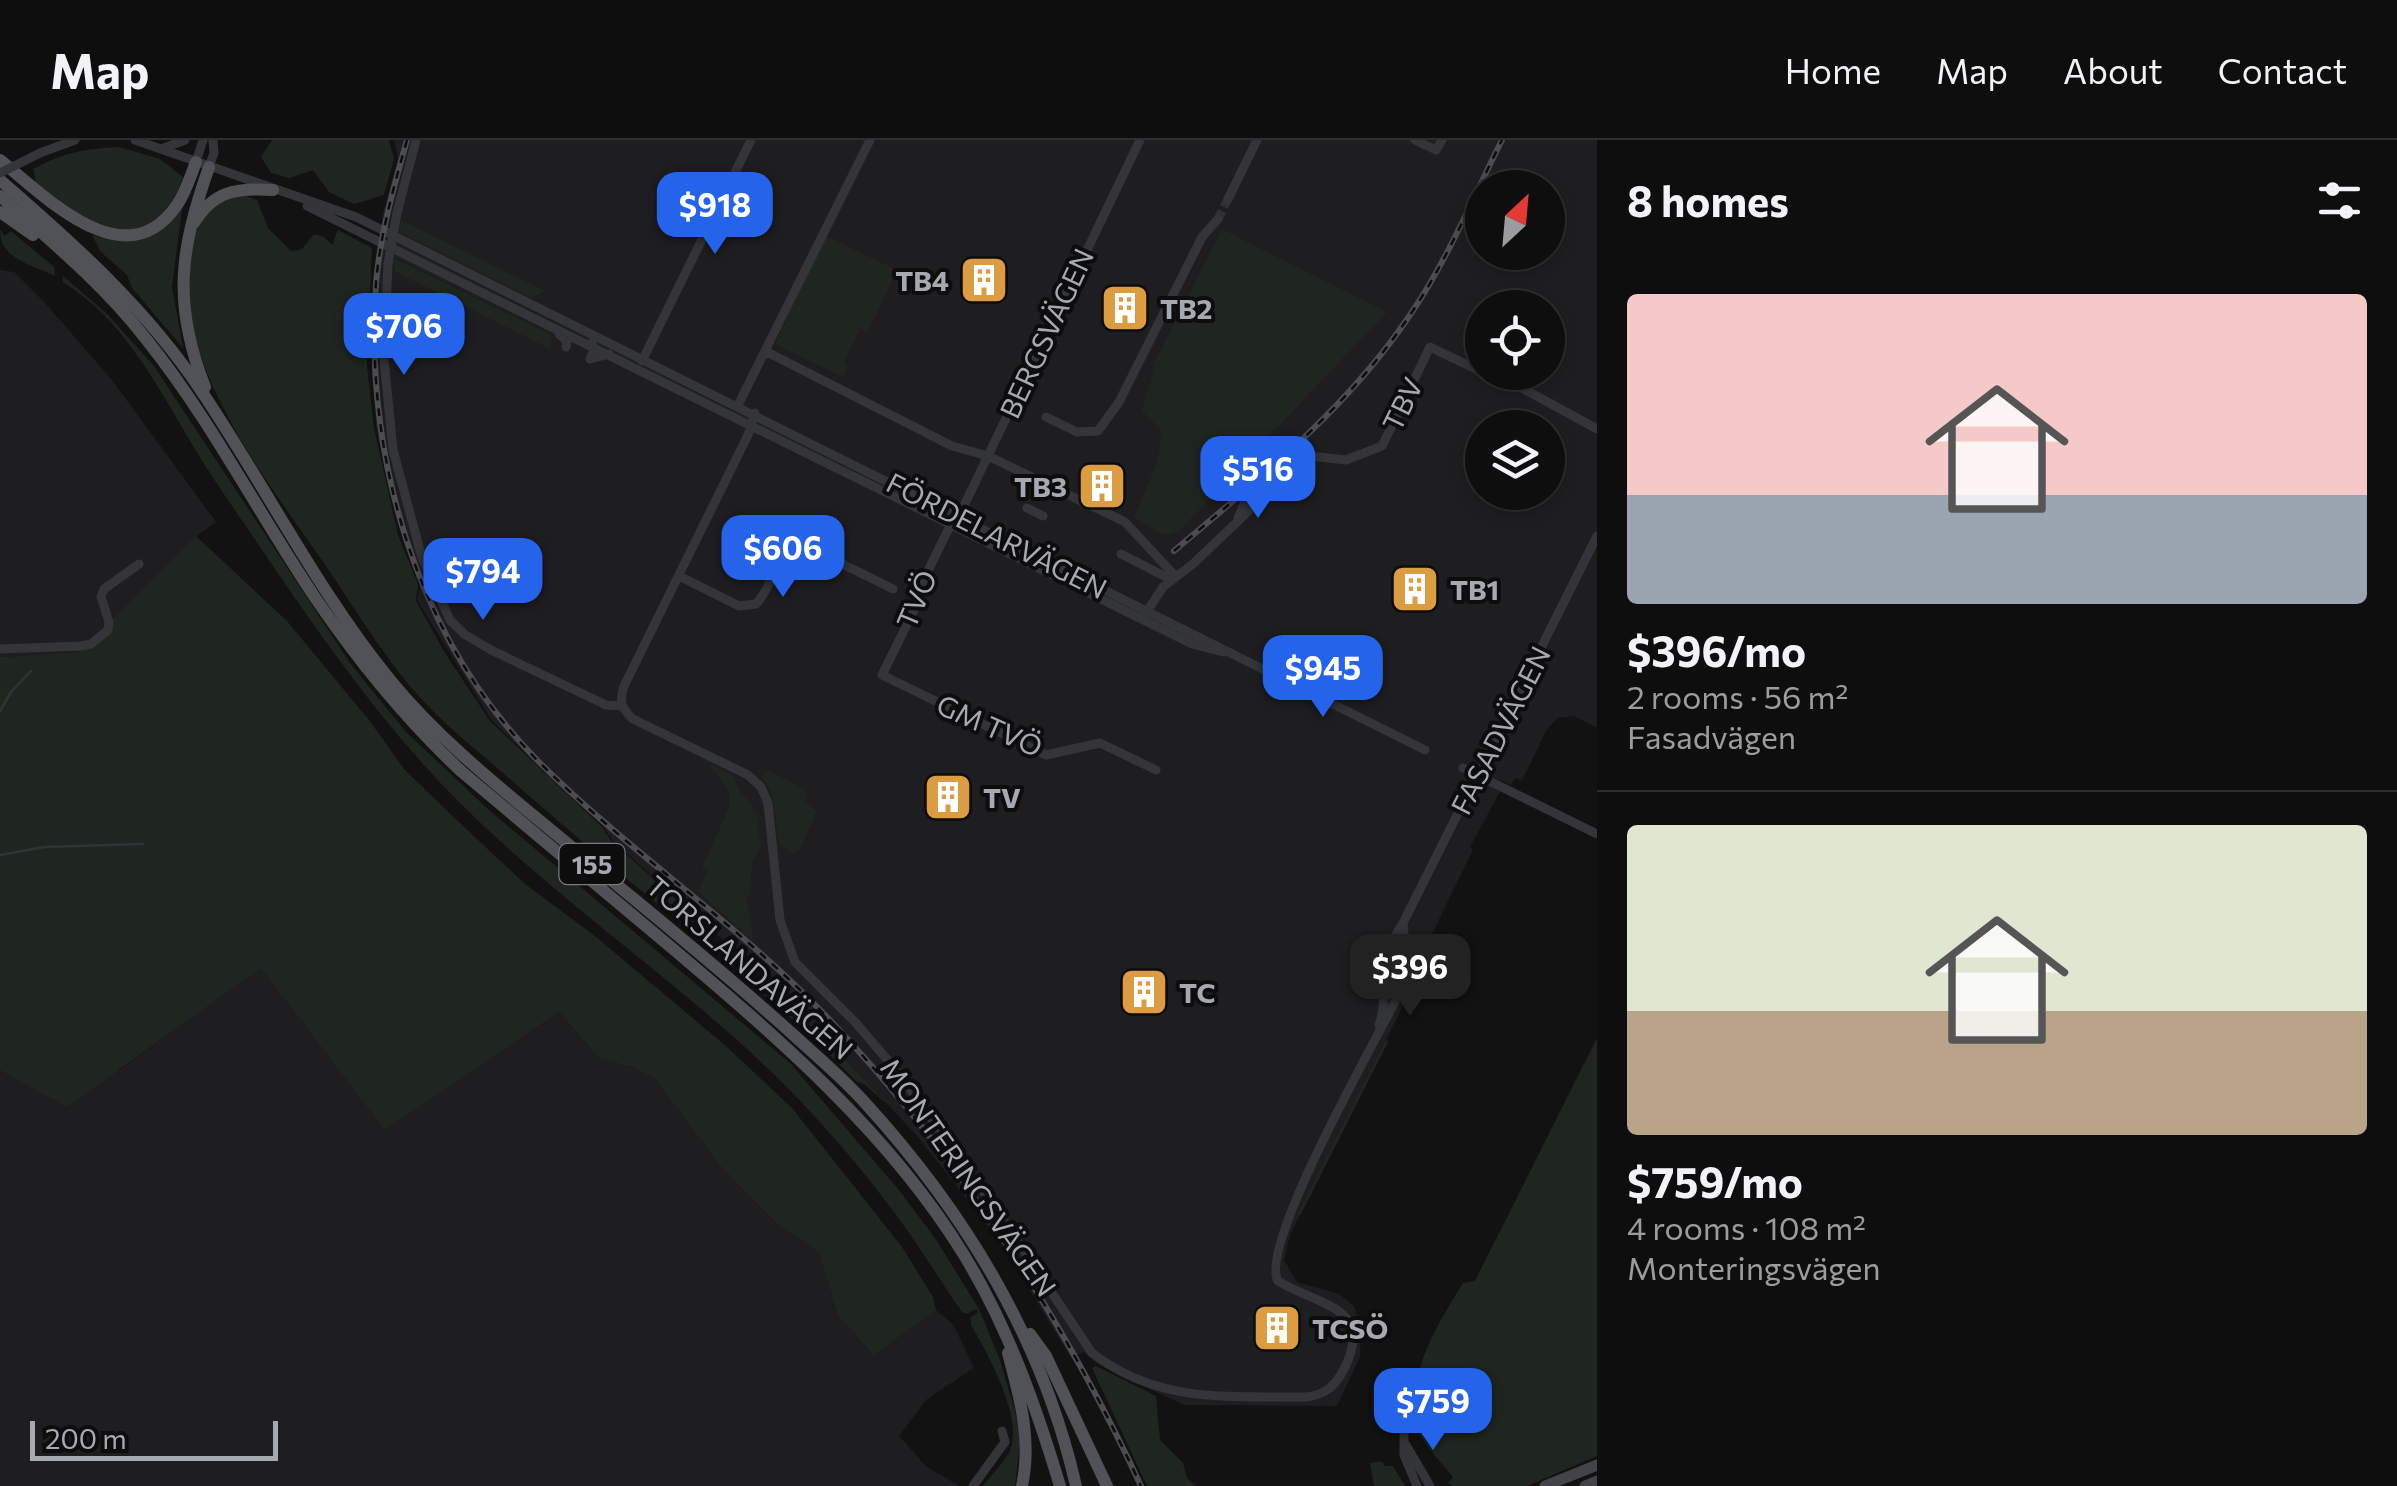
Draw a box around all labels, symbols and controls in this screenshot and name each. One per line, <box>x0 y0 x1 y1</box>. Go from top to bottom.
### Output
text: Map <box>50 40 149 99</box>
text: Home <box>1785 48 1881 91</box>
text: Map <box>1936 48 2008 91</box>
text: About <box>2063 48 2163 91</box>
text: Contact <box>2218 48 2347 91</box>
north arrow <box>1465 170 1565 270</box>
map controls <box>1465 170 1565 510</box>
pin: $918 <box>656 172 774 257</box>
icon: filters <box>2312 173 2367 228</box>
text: 8 homes <box>1627 174 1789 226</box>
text: $918 <box>679 184 751 224</box>
street label: BERGSVÄGEN <box>992 243 1100 423</box>
building icon: TB4 <box>958 254 1010 306</box>
place label: TB4 <box>895 263 949 297</box>
building icon: TB2 <box>1099 282 1151 334</box>
button: locate <box>1465 290 1565 390</box>
place label: TB2 <box>1160 291 1213 325</box>
pin: $706 <box>345 293 463 378</box>
text: $706 <box>366 305 442 345</box>
icon: home <box>1907 359 2087 539</box>
street label: TBV <box>1375 372 1429 436</box>
button: layers <box>1465 410 1565 510</box>
pin: $516 <box>1199 436 1317 521</box>
text: $516 <box>1222 448 1294 488</box>
building icon: TB3 <box>1076 460 1128 512</box>
street label: FÖRDELARVÄGEN <box>881 465 1113 605</box>
place label: TB3 <box>1014 469 1067 503</box>
pin: $606 <box>724 515 842 600</box>
text: $606 <box>743 527 823 567</box>
pin: $794 <box>424 538 542 623</box>
text: $794 <box>445 550 521 590</box>
building icon: TB1 <box>1389 563 1441 615</box>
street label: TVÖ <box>889 565 943 633</box>
place label: TB1 <box>1450 572 1499 606</box>
text: $396/mo <box>1627 624 1806 676</box>
pin: $945 <box>1264 635 1382 720</box>
street label: FASADVÄGEN <box>1443 640 1557 820</box>
text: $945 <box>1285 647 1361 687</box>
text: 2 rooms · 56 m² <box>1627 676 1848 716</box>
street label: GM TVÖ <box>932 687 1048 763</box>
text: Fasadvägen <box>1627 716 1796 756</box>
building icon: TV <box>922 771 974 823</box>
place label: TV <box>983 780 1021 814</box>
road number: 155 <box>560 844 624 884</box>
street label: TORSLANDAVÄGEN <box>640 868 860 1066</box>
icon: home <box>1907 890 2087 1070</box>
pin: $396 <box>1351 934 1469 1019</box>
text: $396 <box>1372 946 1448 986</box>
building icon: TC <box>1118 966 1170 1018</box>
place label: TC <box>1179 975 1216 1009</box>
street label: MONTERINGSVÄGEN <box>874 1051 1064 1303</box>
text: $759/mo <box>1627 1155 1803 1207</box>
text: 4 rooms · 108 m² <box>1627 1207 1866 1247</box>
text: Monteringsvägen <box>1627 1247 1881 1287</box>
building icon: TCSÖ <box>1251 1302 1303 1354</box>
place label: TCSÖ <box>1312 1311 1388 1345</box>
pin: $759 <box>1374 1368 1492 1453</box>
text: $759 <box>1396 1380 1470 1420</box>
scale bar <box>30 1416 278 1460</box>
text: 200 m <box>45 1421 127 1455</box>

